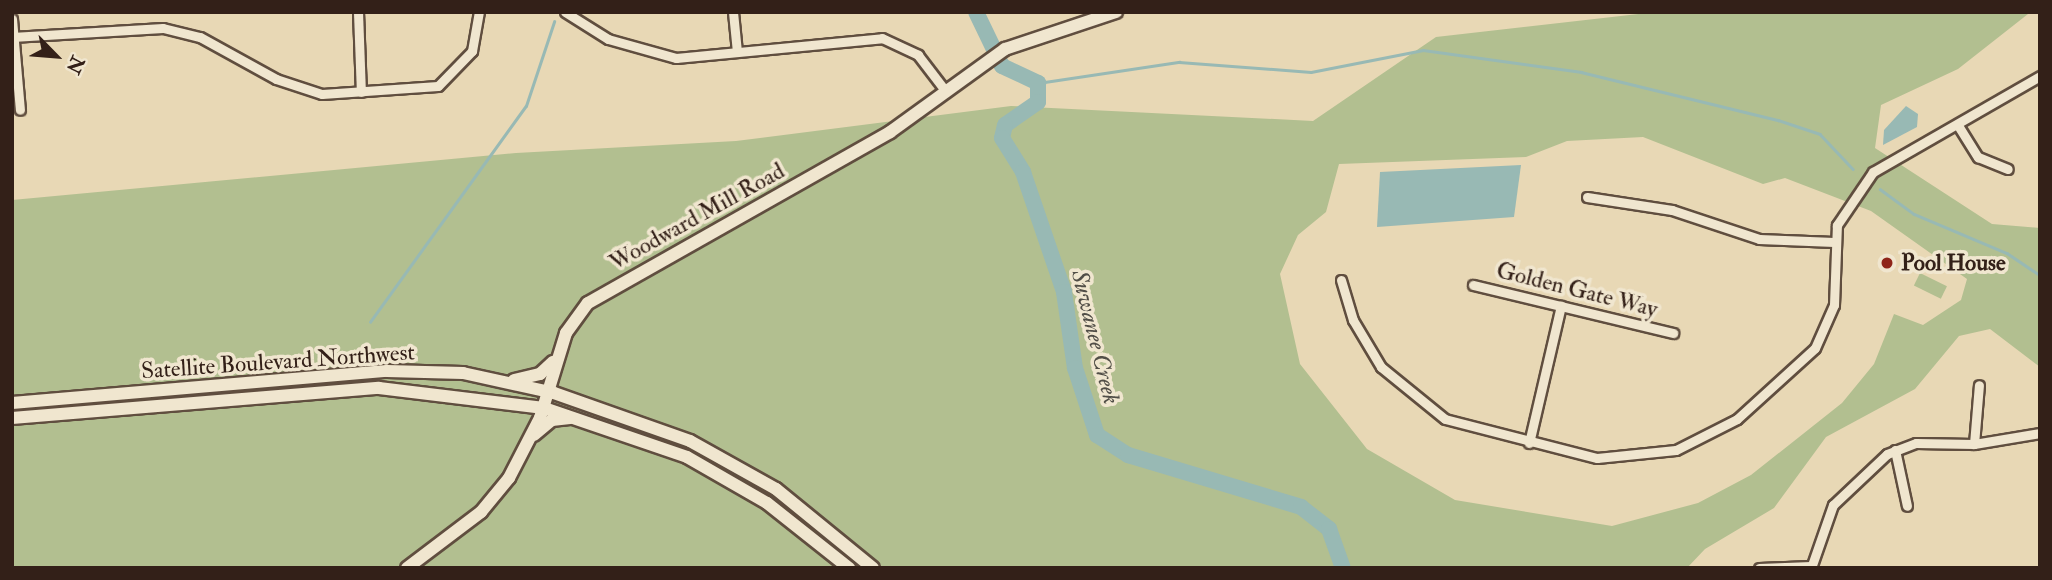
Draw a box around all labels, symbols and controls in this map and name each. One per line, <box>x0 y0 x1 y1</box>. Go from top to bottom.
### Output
north arrow <box>21 21 91 91</box>
text: N <box>61 52 90 78</box>
street label: Woodward Mill Road <box>605 157 789 277</box>
place label: Pool House <box>1901 249 2006 277</box>
marker: Pool House <box>1879 255 1895 271</box>
street label: Golden Gate Way <box>1494 257 1660 323</box>
water label: Suwanee Creek <box>1064 267 1126 407</box>
street label: Satellite Boulevard Northwest <box>140 339 416 385</box>

